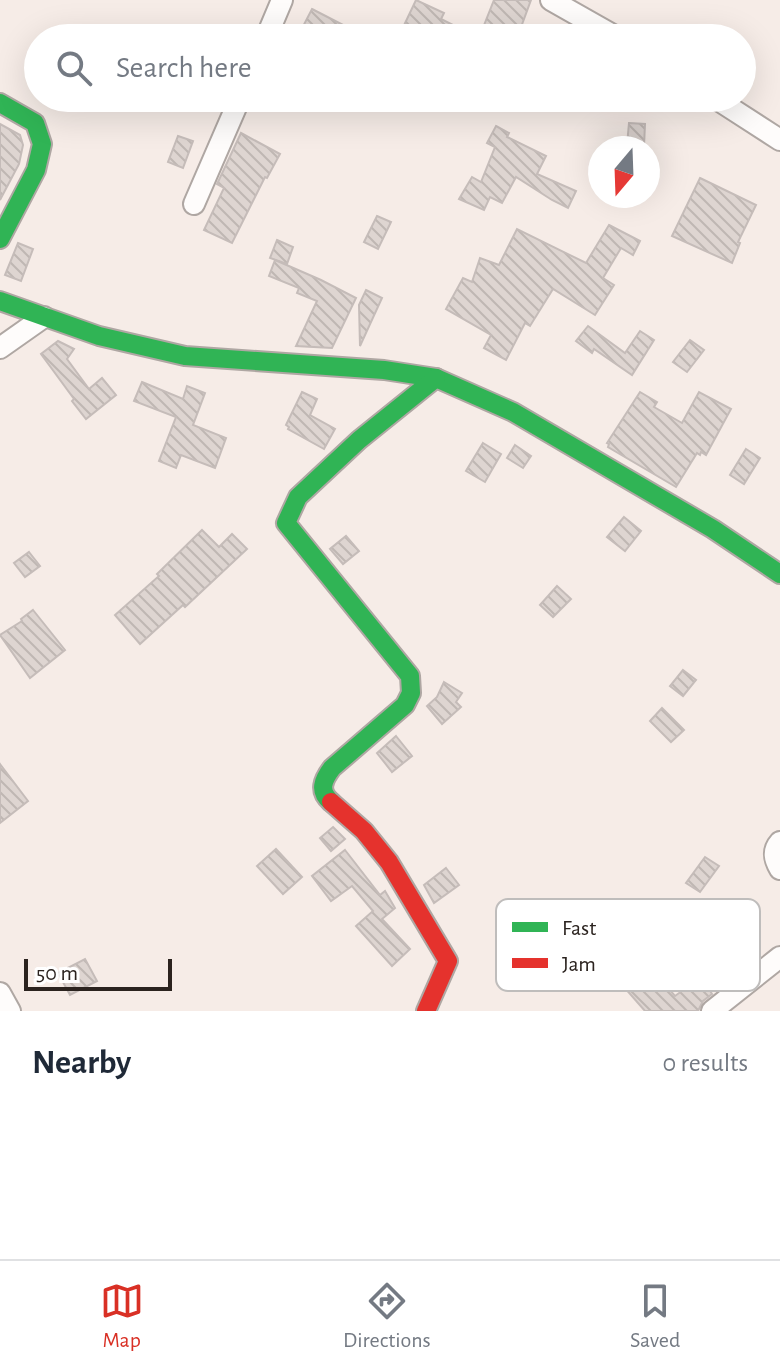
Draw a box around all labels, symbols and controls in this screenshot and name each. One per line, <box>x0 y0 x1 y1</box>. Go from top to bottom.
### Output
search box <box>24 24 756 112</box>
icon: search <box>52 46 96 90</box>
text: Search here <box>116 53 252 83</box>
north arrow <box>588 136 660 208</box>
legend <box>496 899 760 991</box>
text: Fast <box>562 917 596 939</box>
text: Jam <box>562 953 596 975</box>
scale bar <box>24 955 172 991</box>
text: 50 m <box>36 962 78 984</box>
text: Nearby <box>32 1046 131 1080</box>
text: 0 results <box>662 1050 748 1076</box>
tab: Map <box>100 1279 144 1353</box>
tab: Directions <box>343 1279 431 1353</box>
tab: Saved <box>630 1279 680 1353</box>

